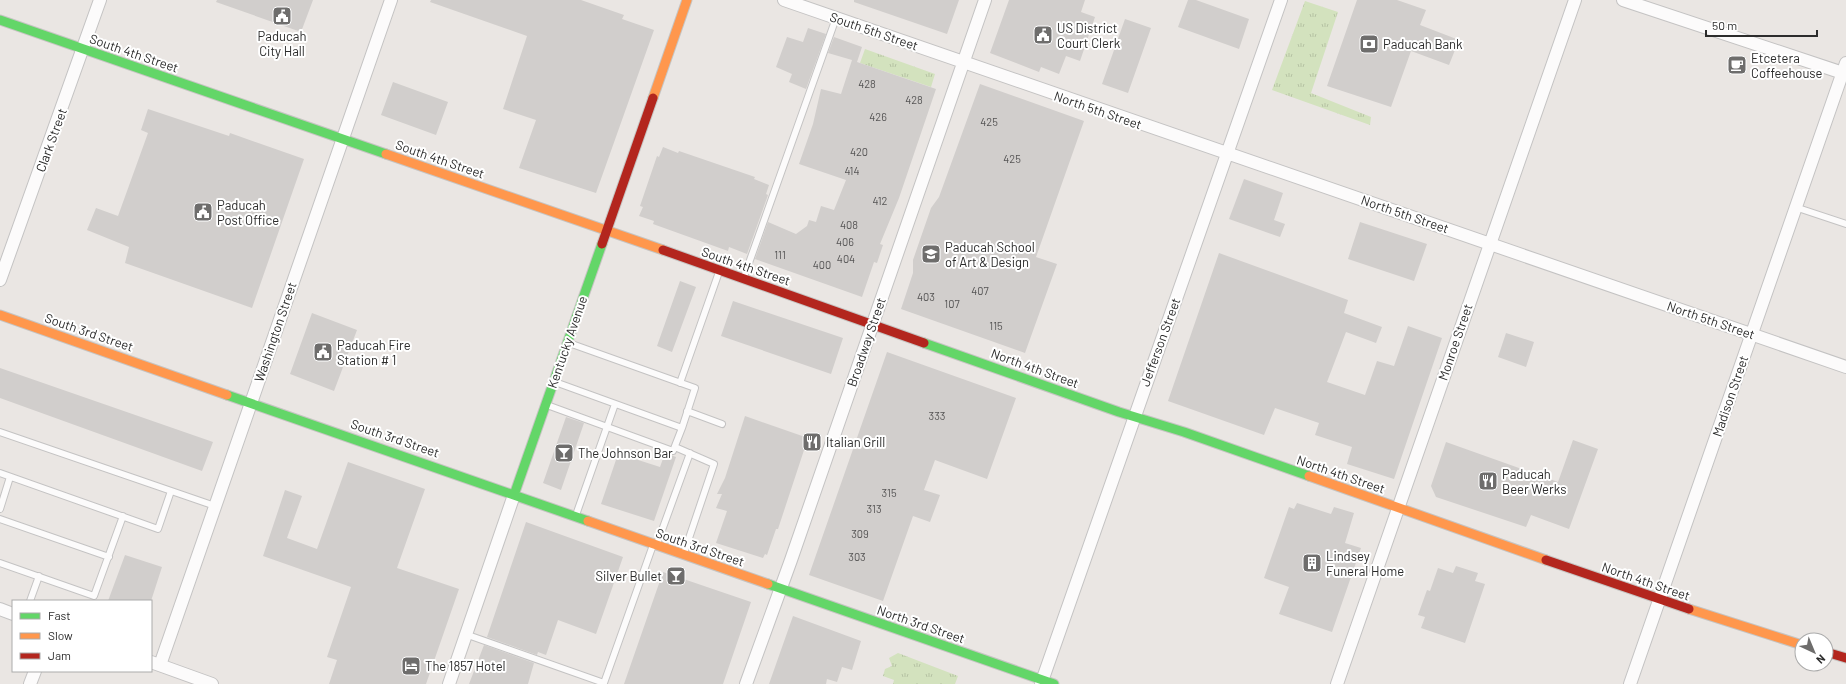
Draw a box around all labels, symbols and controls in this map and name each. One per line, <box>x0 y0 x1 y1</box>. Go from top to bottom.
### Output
public building icon: Paducah City Hall <box>271 5 293 27</box>
street label: South 5th Street <box>828 8 920 54</box>
scale bar <box>1706 12 1817 38</box>
text: 50 m <box>1712 18 1737 32</box>
place label: US District Court Clerk <box>1057 20 1121 51</box>
public building icon: US District Court Clerk <box>1032 24 1054 46</box>
place label: Paducah City Hall <box>258 28 306 59</box>
street label: South 4th Street <box>87 30 181 76</box>
bank icon: Paducah Bank <box>1358 33 1380 55</box>
place label: Paducah Bank <box>1383 36 1463 52</box>
place label: Etcetera Coffeehouse <box>1751 50 1823 81</box>
cafe icon: Etcetera Coffeehouse <box>1726 54 1748 76</box>
house number: 428 <box>858 77 876 90</box>
street label: North 5th Street <box>1052 88 1144 132</box>
house number: 428 <box>905 93 923 106</box>
street label: Clark Street <box>32 106 70 174</box>
house number: 426 <box>869 110 887 123</box>
house number: 425 <box>980 115 998 128</box>
street label: South 4th Street <box>393 136 487 182</box>
house number: 420 <box>850 145 868 158</box>
house number: 425 <box>1003 152 1021 165</box>
house number: 414 <box>845 164 859 177</box>
street label: North 5th Street <box>1359 192 1451 236</box>
house number: 412 <box>873 194 888 207</box>
place label: Paducah Post Office <box>217 197 279 228</box>
public building icon: Paducah Post Office <box>192 201 214 223</box>
house number: 408 <box>840 218 858 231</box>
house number: 406 <box>836 235 854 248</box>
place label: Paducah School of Art & Design <box>945 239 1035 270</box>
street label: South 4th Street <box>699 243 793 289</box>
school or university icon: Paducah School of Art & Design <box>920 243 942 265</box>
house number: 111 <box>774 248 786 261</box>
house number: 404 <box>837 252 855 265</box>
house number: 400 <box>813 258 831 271</box>
street label: Washington Street <box>250 280 300 384</box>
house number: 407 <box>971 284 989 297</box>
house number: 403 <box>917 290 935 303</box>
street label: Kentucky Avenue <box>544 294 590 390</box>
street label: Broadway Street <box>843 295 889 389</box>
street label: Jefferson Street <box>1137 296 1183 388</box>
house number: 107 <box>944 297 960 310</box>
street label: North 5th Street <box>1665 298 1757 342</box>
street label: Monroe Street <box>1434 301 1476 383</box>
street label: South 3rd Street <box>43 309 135 355</box>
house number: 115 <box>989 319 1003 332</box>
place label: Paducah Fire Station # 1 <box>337 337 411 368</box>
public building icon: Paducah Fire Station # 1 <box>312 341 334 363</box>
street label: North 4th Street <box>989 345 1081 391</box>
street label: Madison Street <box>1709 353 1751 439</box>
house number: 333 <box>929 409 946 422</box>
street label: South 3rd Street <box>349 415 441 461</box>
restaurant icon: Italian Grill <box>801 431 823 453</box>
place label: Italian Grill <box>826 434 885 450</box>
bar icon: The Johnson Bar <box>553 442 575 464</box>
place label: The Johnson Bar <box>578 445 673 461</box>
street label: North 4th Street <box>1295 451 1387 497</box>
place label: Paducah Beer Werks <box>1502 466 1567 497</box>
restaurant icon: Paducah Beer Werks <box>1477 470 1499 492</box>
house number: 315 <box>881 486 897 499</box>
house number: 313 <box>866 502 882 515</box>
street label: South 3rd Street <box>654 524 746 570</box>
house number: 309 <box>851 527 869 540</box>
place label: Lindsey Funeral Home <box>1326 548 1404 579</box>
house number: 303 <box>848 550 866 563</box>
building icon: Lindsey Funeral Home <box>1301 552 1323 574</box>
street label: North 4th Street <box>1600 558 1692 604</box>
bar icon: Silver Bullet <box>665 565 687 587</box>
place label: Silver Bullet <box>595 568 662 584</box>
legend <box>12 600 152 672</box>
street label: North 3rd Street <box>875 602 967 646</box>
text: Fast <box>48 608 71 622</box>
text: Slow <box>48 628 73 642</box>
north arrow <box>1794 632 1834 672</box>
text: Jam <box>48 648 71 662</box>
text: N <box>1814 652 1828 667</box>
hotel icon: The 1857 Hotel <box>400 655 422 677</box>
place label: The 1857 Hotel <box>425 658 506 674</box>

